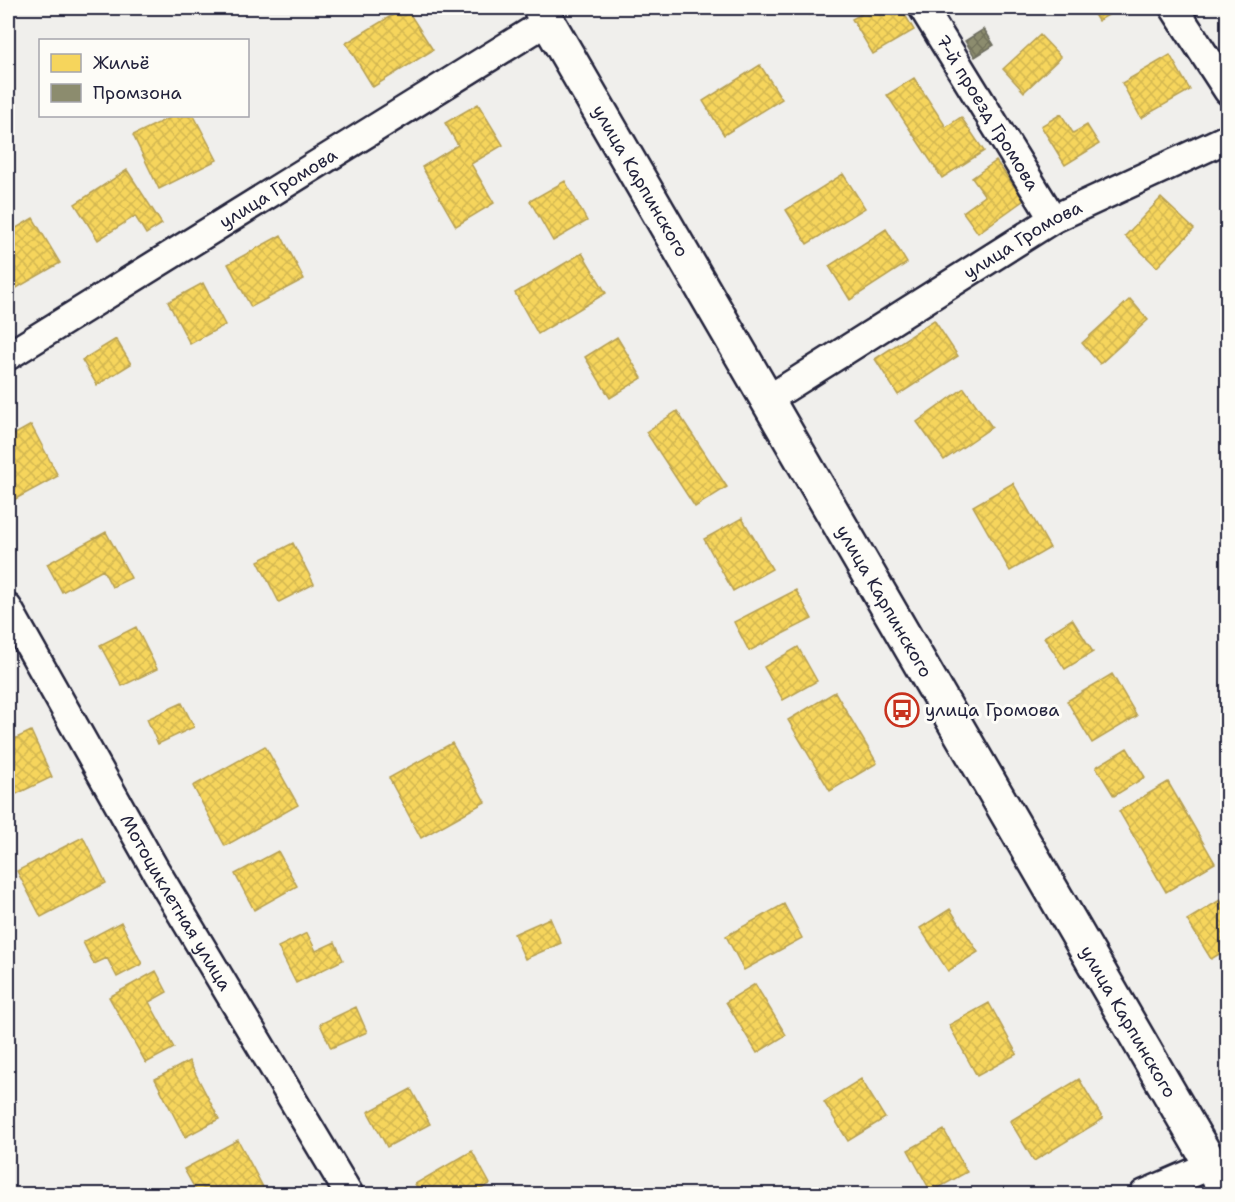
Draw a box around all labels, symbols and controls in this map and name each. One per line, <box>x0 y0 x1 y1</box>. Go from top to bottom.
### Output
street label: 7-й проезд Громова <box>930 30 1045 195</box>
legend <box>39 39 249 117</box>
text: Жильё <box>93 51 150 75</box>
text: Промзона <box>93 81 182 105</box>
street label: улица Карпинского <box>587 100 694 262</box>
street label: улица Громова <box>215 143 342 234</box>
street label: улица Громова <box>959 195 1086 285</box>
street label: улица Карпинского <box>831 521 938 682</box>
bus stop icon: улица Громова <box>884 692 920 728</box>
place label: улица Громова <box>925 698 1059 722</box>
street label: Мотоциклетная улица <box>115 810 237 995</box>
street label: улица Карпинского <box>1074 941 1182 1102</box>

